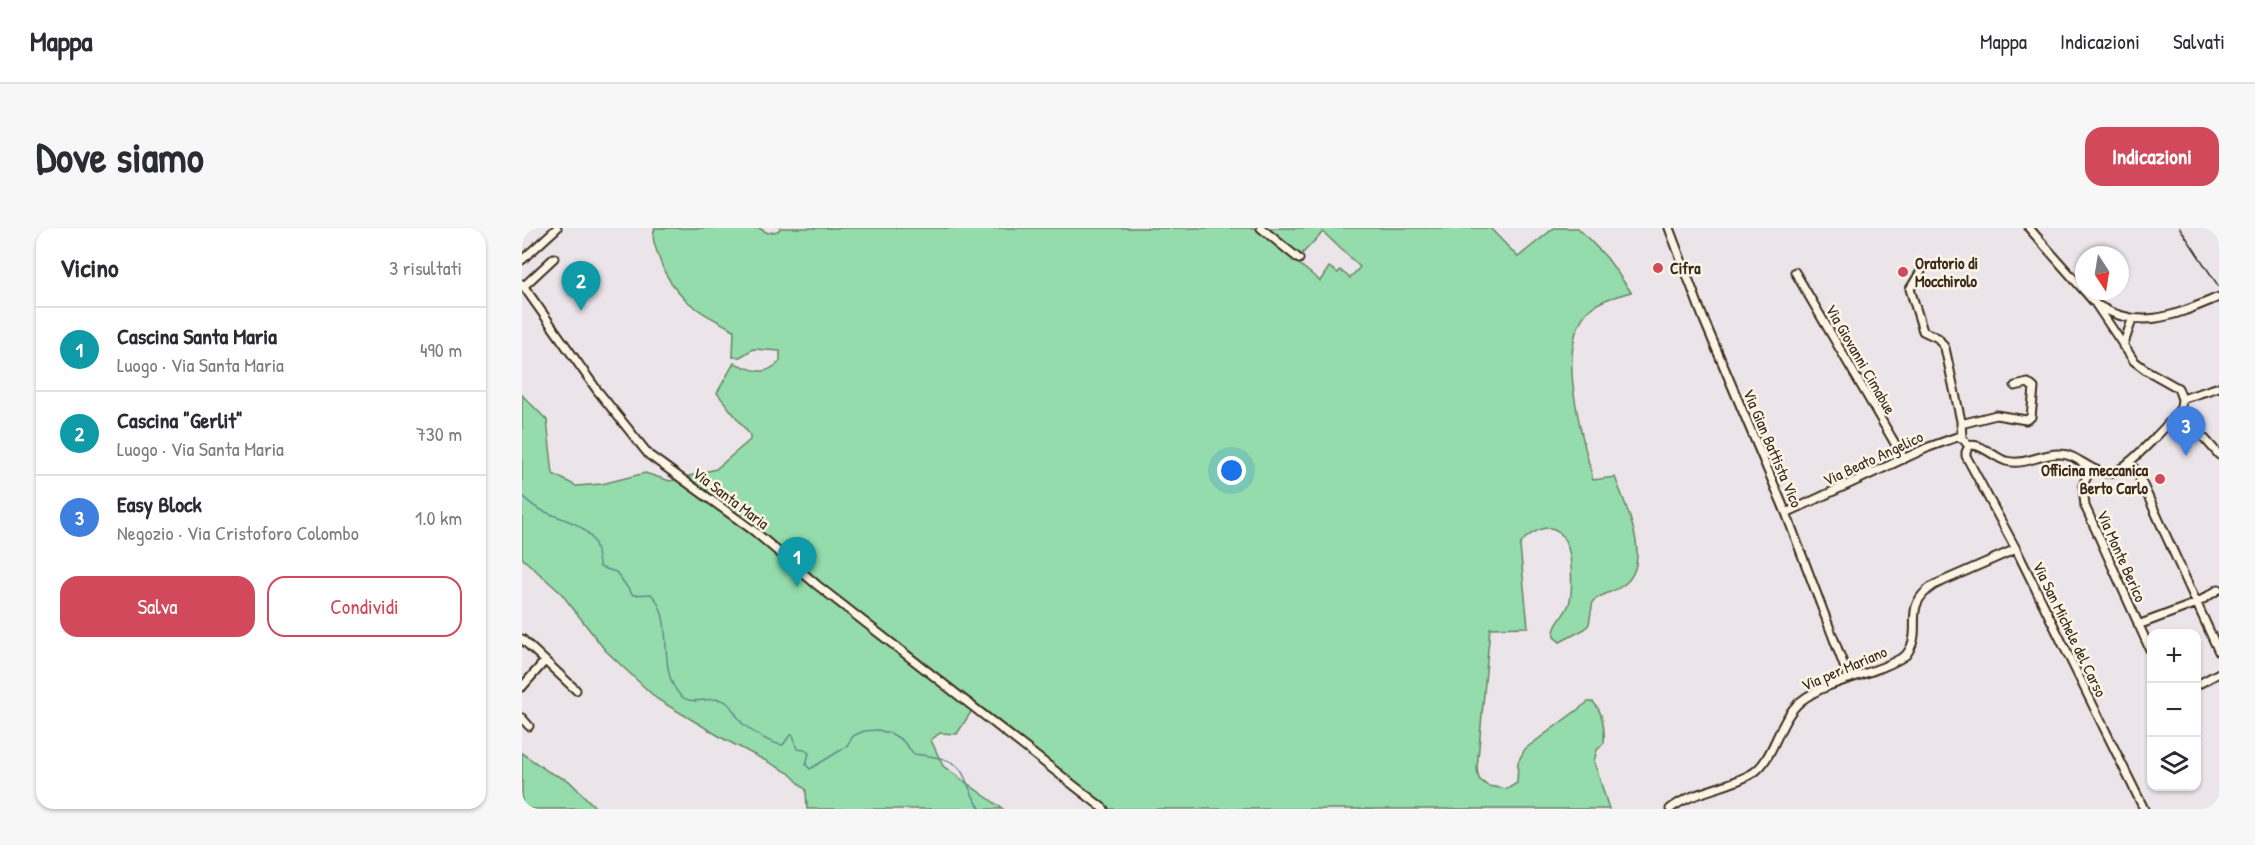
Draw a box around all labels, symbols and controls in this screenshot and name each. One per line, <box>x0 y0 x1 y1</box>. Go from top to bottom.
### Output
text: Mappa <box>30 22 93 60</box>
text: Mappa <box>1980 27 2027 56</box>
text: Indicazioni <box>2060 27 2140 56</box>
text: Salvati <box>2173 27 2225 56</box>
button: Indicazioni <box>2085 127 2219 186</box>
text: Dove siamo <box>36 128 204 185</box>
north arrow <box>2075 246 2129 300</box>
text: Vicino <box>60 250 119 285</box>
place label: Oratorio di Mocchirolo <box>1915 252 1978 292</box>
text: 3 risultati <box>389 254 462 281</box>
place label: Cifra <box>1670 257 1701 279</box>
marker: Cifra <box>1651 261 1665 275</box>
pin: 2 <box>562 262 600 311</box>
marker: Oratorio di Mocchirolo <box>1896 265 1910 279</box>
street label: Via Giovanni Cimabue <box>1821 300 1902 419</box>
text: Cascina Santa Maria <box>117 321 277 351</box>
text: 1 <box>76 336 83 363</box>
text: 490 m <box>420 336 462 363</box>
text: Luogo · Via Santa Maria <box>117 351 284 378</box>
street label: Via Gian Battista Vico <box>1738 385 1808 511</box>
text: Cascina "Gerlit" <box>117 405 243 435</box>
pin: 3 <box>2166 406 2206 456</box>
text: 2 <box>75 420 84 447</box>
text: 730 m <box>416 420 462 447</box>
street label: Via Beato Angelico <box>1819 425 1927 491</box>
text: Luogo · Via Santa Maria <box>117 435 284 462</box>
your location <box>1217 456 1246 485</box>
place label: Officina meccanica Berto Carlo <box>2041 459 2149 499</box>
street label: Via Santa Maria <box>688 462 774 534</box>
marker: Officina meccanica Berto Carlo <box>2153 472 2167 486</box>
text: Easy Block <box>117 489 202 519</box>
text: 3 <box>75 504 84 531</box>
text: 1.0 km <box>415 504 462 531</box>
street label: Via Monte Berico <box>2092 507 2152 606</box>
text: Negozio · Via Cristoforo Colombo <box>117 519 359 546</box>
pin: 1 <box>778 538 816 587</box>
street label: Via San Michele del Carso <box>2028 558 2113 701</box>
button: Salva <box>60 576 255 637</box>
button: Condividi <box>267 576 462 637</box>
map controls <box>2147 629 2201 791</box>
button: + <box>2147 629 2201 683</box>
street label: Via per Mariano <box>1798 640 1891 696</box>
button: − <box>2147 683 2201 737</box>
button: layers <box>2147 737 2201 791</box>

